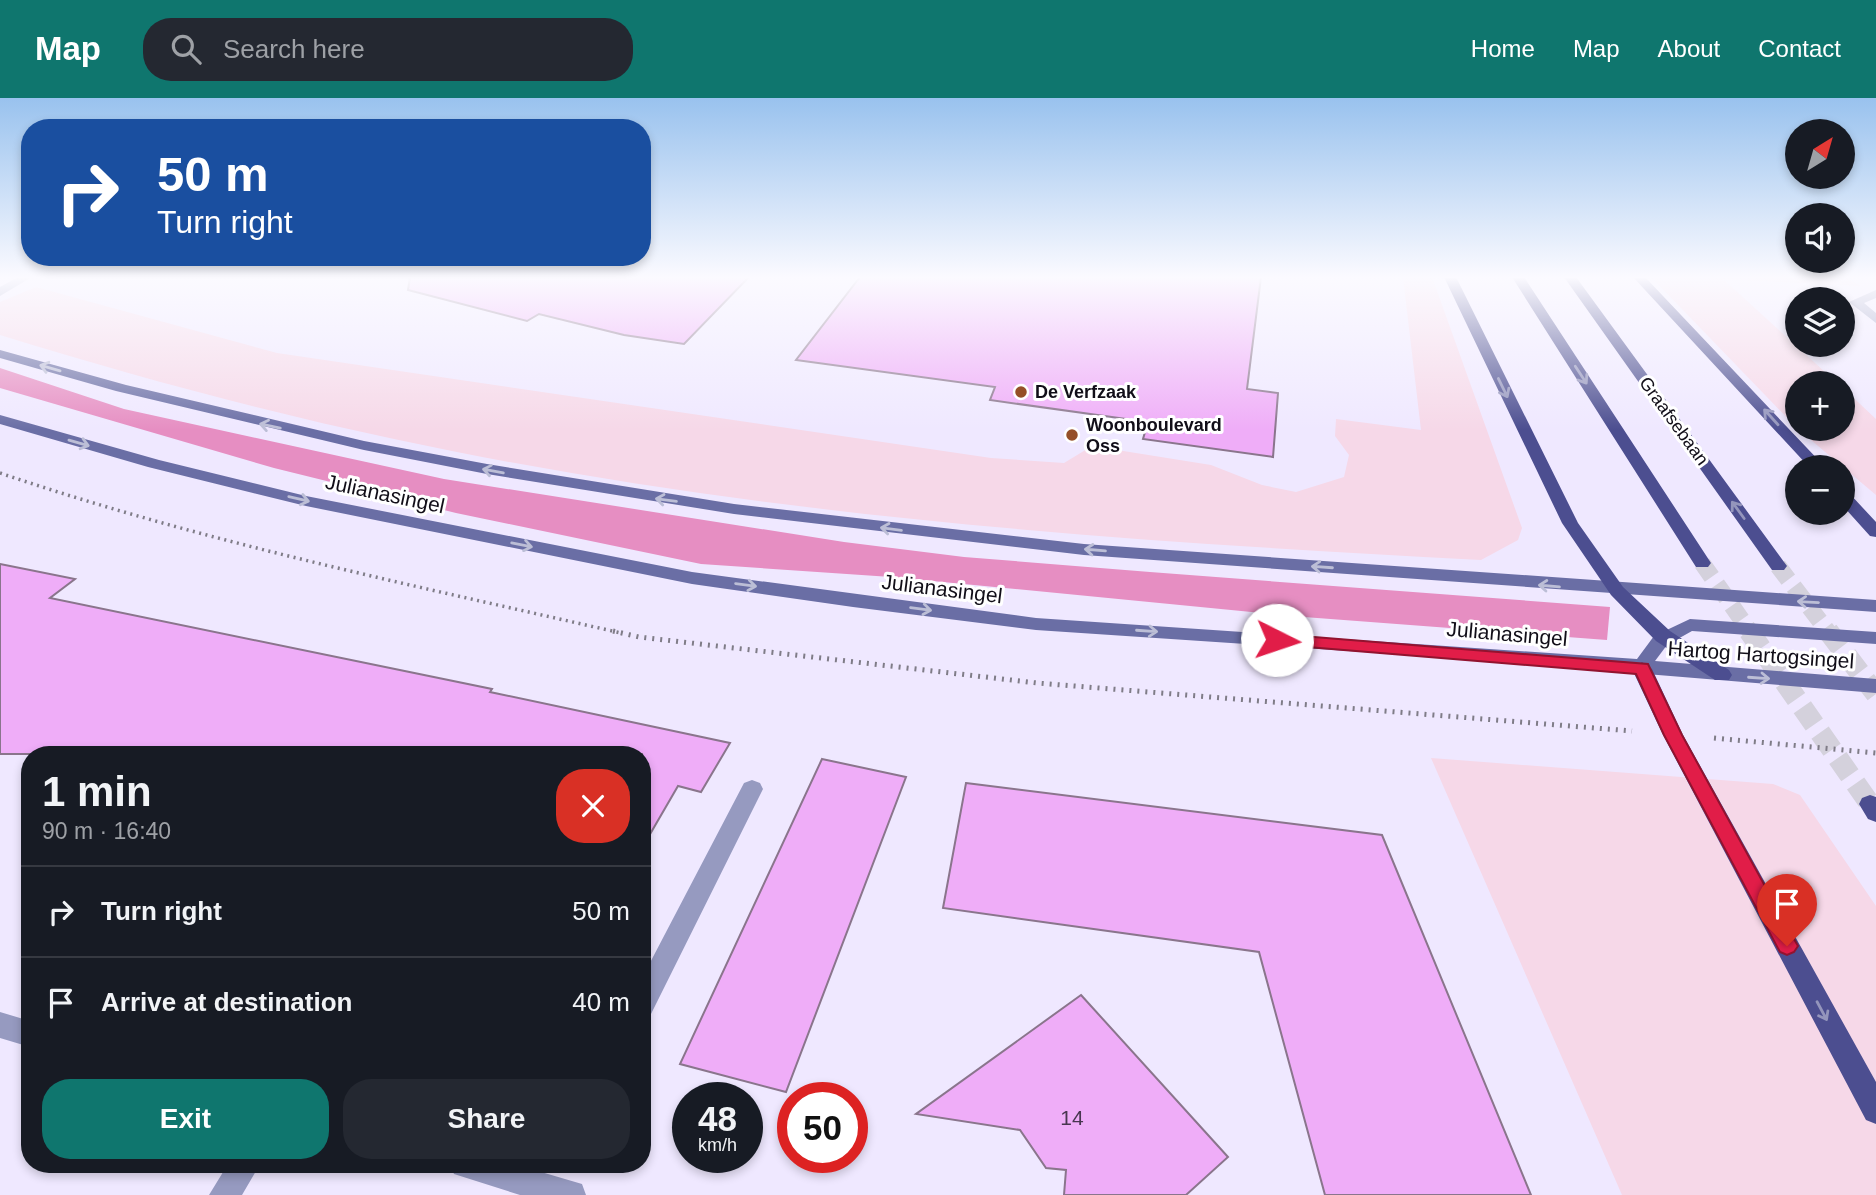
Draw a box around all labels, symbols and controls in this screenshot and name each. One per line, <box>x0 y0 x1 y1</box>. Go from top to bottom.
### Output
search box <box>143 18 633 81</box>
text: Map <box>35 30 101 67</box>
icon: search <box>167 30 205 68</box>
text: Search here <box>223 34 365 64</box>
text: Home <box>1471 35 1535 62</box>
text: Map <box>1573 35 1620 62</box>
text: About <box>1658 35 1720 62</box>
text: Contact <box>1758 35 1841 62</box>
north arrow <box>1785 119 1855 189</box>
map controls <box>1785 119 1855 525</box>
icon: right <box>42 147 133 238</box>
text: 50 m <box>157 147 269 201</box>
button: sound <box>1785 203 1855 273</box>
text: Turn right <box>157 204 293 240</box>
button: layers <box>1785 287 1855 357</box>
one-way arrow <box>39 361 61 374</box>
one-way arrow <box>1575 365 1589 385</box>
button: + <box>1785 371 1855 441</box>
street label: Graafsebaan <box>1635 373 1713 469</box>
one-way arrow <box>1497 377 1511 398</box>
place label: De Verfzaak <box>1035 382 1137 402</box>
marker: De Verfzaak <box>1013 384 1029 400</box>
one-way arrow <box>1762 409 1779 426</box>
place label: Woonboulevard Oss <box>1086 415 1222 456</box>
one-way arrow <box>259 418 282 432</box>
marker: Woonboulevard Oss <box>1064 427 1080 443</box>
one-way arrow <box>67 437 89 450</box>
button: − <box>1785 455 1855 525</box>
one-way arrow <box>482 464 505 477</box>
street label: Julianasingel <box>323 470 447 517</box>
one-way arrow <box>287 493 310 506</box>
one-way arrow <box>655 493 678 506</box>
one-way arrow <box>1731 501 1745 520</box>
one-way arrow <box>881 522 903 535</box>
one-way arrow <box>510 539 533 552</box>
one-way arrow <box>1084 543 1107 556</box>
one-way arrow <box>1311 560 1334 573</box>
street label: Julianasingel <box>880 570 1004 607</box>
one-way arrow <box>734 579 757 592</box>
one-way arrow <box>1538 579 1561 592</box>
one-way arrow <box>1797 596 1820 609</box>
one-way arrow <box>909 603 932 616</box>
position arrow <box>1240 603 1314 677</box>
street label: Julianasingel <box>1446 617 1569 650</box>
one-way arrow <box>1136 625 1158 638</box>
street label: Hartog Hartogsingel <box>1667 637 1855 672</box>
one-way arrow <box>1747 671 1770 684</box>
text: 1 min <box>42 768 152 815</box>
button: close <box>556 769 630 843</box>
text: 90 m · 16:40 <box>42 818 171 844</box>
pin <box>1757 874 1817 946</box>
icon: arrive <box>1768 885 1806 923</box>
icon: right <box>42 893 80 931</box>
text: Turn right <box>101 896 222 926</box>
text: 50 m <box>572 896 630 926</box>
icon: arrive <box>42 984 80 1022</box>
text: Arrive at destination <box>101 987 352 1017</box>
text: 40 m <box>572 987 630 1017</box>
one-way arrow <box>1815 1000 1829 1020</box>
button: Exit <box>42 1079 329 1159</box>
button: Share <box>343 1079 630 1159</box>
speed limit sign: 50 <box>777 1082 868 1173</box>
text: 48 <box>698 1099 737 1138</box>
house number: 14 <box>1060 1106 1084 1129</box>
text: km/h <box>698 1135 737 1155</box>

